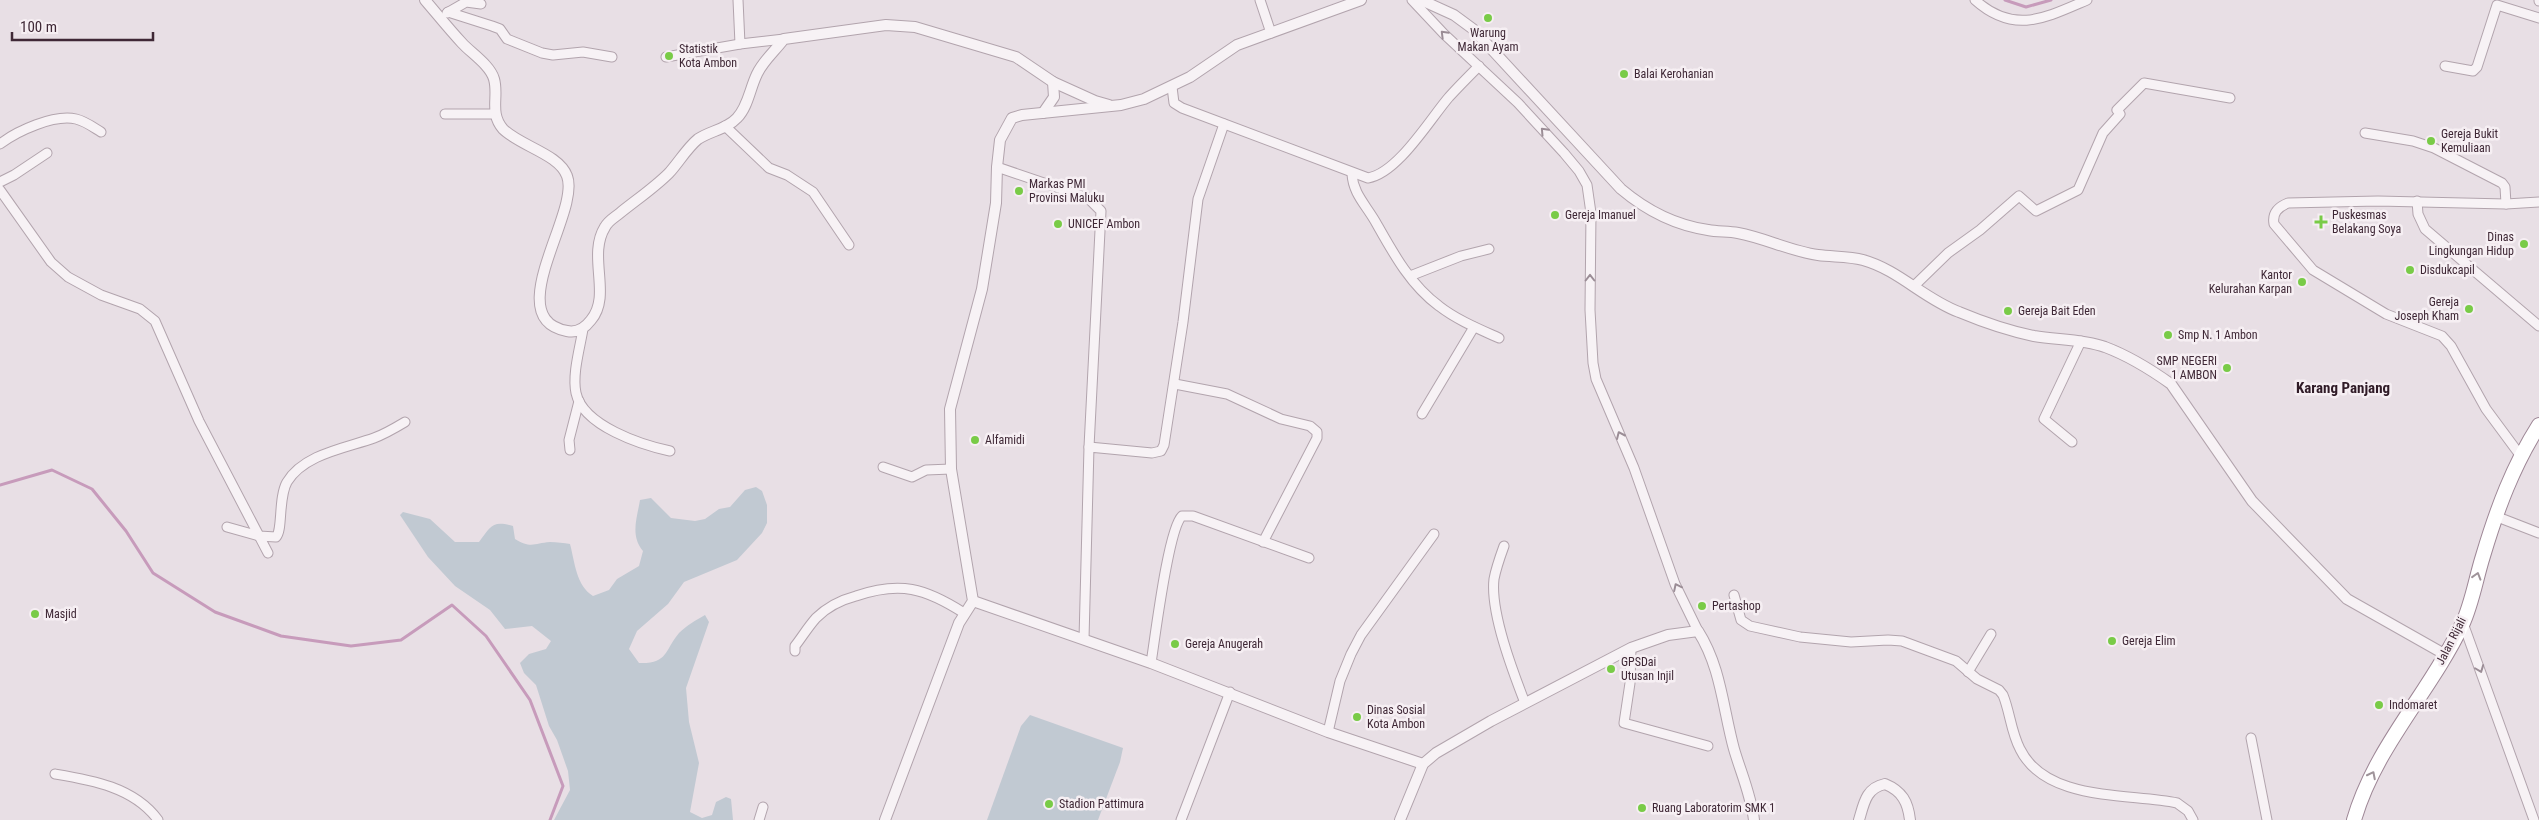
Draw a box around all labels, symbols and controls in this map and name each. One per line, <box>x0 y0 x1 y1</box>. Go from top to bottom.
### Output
scale bar <box>12 10 154 42</box>
marker: Warung Makan Ayam <box>1482 12 1494 24</box>
text: 100 m <box>20 18 57 36</box>
place label: Warung Makan Ayam <box>1458 26 1518 54</box>
one-way arrow <box>1441 31 1450 40</box>
place label: Statistik Kota Ambon <box>679 42 737 70</box>
marker: Statistik Kota Ambon <box>663 50 675 62</box>
place label: Balai Kerohanian <box>1634 67 1714 81</box>
marker: Balai Kerohanian <box>1618 68 1630 80</box>
place label: Gereja Bukit Kemuliaan <box>2441 127 2499 155</box>
one-way arrow <box>1541 128 1550 137</box>
marker: Gereja Bukit Kemuliaan <box>2425 135 2437 147</box>
place label: Markas PMI Provinsi Maluku <box>1029 177 1105 205</box>
marker: Markas PMI Provinsi Maluku <box>1013 185 1025 197</box>
place label: Gereja Imanuel <box>1565 208 1636 222</box>
place label: Puskesmas Belakang Soya <box>2332 208 2401 236</box>
marker: Gereja Imanuel <box>1549 209 1561 221</box>
marker: Puskesmas Belakang Soya <box>2314 215 2328 229</box>
place label: UNICEF Ambon <box>1068 217 1140 231</box>
marker: UNICEF Ambon <box>1052 218 1064 230</box>
place label: Dinas Lingkungan Hidup <box>2429 230 2514 258</box>
marker: Dinas Lingkungan Hidup <box>2518 238 2530 250</box>
place label: Disdukcapil <box>2420 263 2475 277</box>
marker: Disdukcapil <box>2404 264 2416 276</box>
place label: Kantor Kelurahan Karpan <box>2209 268 2292 296</box>
one-way arrow <box>1585 273 1595 281</box>
marker: Kantor Kelurahan Karpan <box>2296 276 2308 288</box>
place label: Gereja Joseph Kham <box>2394 295 2459 323</box>
marker: Gereja Joseph Kham <box>2463 303 2475 315</box>
place label: Gereja Bait Eden <box>2018 304 2096 318</box>
marker: Gereja Bait Eden <box>2002 305 2014 317</box>
place label: Smp N. 1 Ambon <box>2178 328 2258 342</box>
marker: Smp N. 1 Ambon <box>2162 329 2174 341</box>
place label: SMP NEGERI 1 AMBON <box>2156 354 2217 382</box>
marker: SMP NEGERI 1 AMBON <box>2221 362 2233 374</box>
district label: Karang Panjang <box>2296 379 2390 397</box>
one-way arrow <box>1615 431 1626 440</box>
place label: Alfamidi <box>985 433 1025 447</box>
marker: Alfamidi <box>969 434 981 446</box>
one-way arrow <box>2471 573 2481 581</box>
one-way arrow <box>1673 583 1683 592</box>
place label: Pertashop <box>1712 599 1761 613</box>
marker: Pertashop <box>1696 600 1708 612</box>
place label: Masjid <box>45 607 77 621</box>
marker: Masjid <box>29 608 41 620</box>
street label: Jalan Rijali <box>2433 615 2469 667</box>
place label: Gereja Elim <box>2122 634 2176 648</box>
marker: Gereja Elim <box>2106 635 2118 647</box>
place label: Gereja Anugerah <box>1185 637 1263 651</box>
marker: Gereja Anugerah <box>1169 638 1181 650</box>
place label: GPSDai Utusan Injil <box>1621 655 1674 683</box>
marker: GPSDai Utusan Injil <box>1605 663 1617 675</box>
one-way arrow <box>2474 664 2484 673</box>
place label: Indomaret <box>2389 698 2438 712</box>
marker: Indomaret <box>2373 699 2385 711</box>
place label: Dinas Sosial Kota Ambon <box>1367 703 1425 731</box>
marker: Dinas Sosial Kota Ambon <box>1351 711 1363 723</box>
one-way arrow <box>2366 771 2376 780</box>
place label: Stadion Pattimura <box>1059 797 1144 811</box>
marker: Stadion Pattimura <box>1043 798 1055 810</box>
place label: Ruang Laboratorim SMK 1 <box>1652 801 1775 815</box>
marker: Ruang Laboratorim SMK 1 <box>1636 802 1648 814</box>

